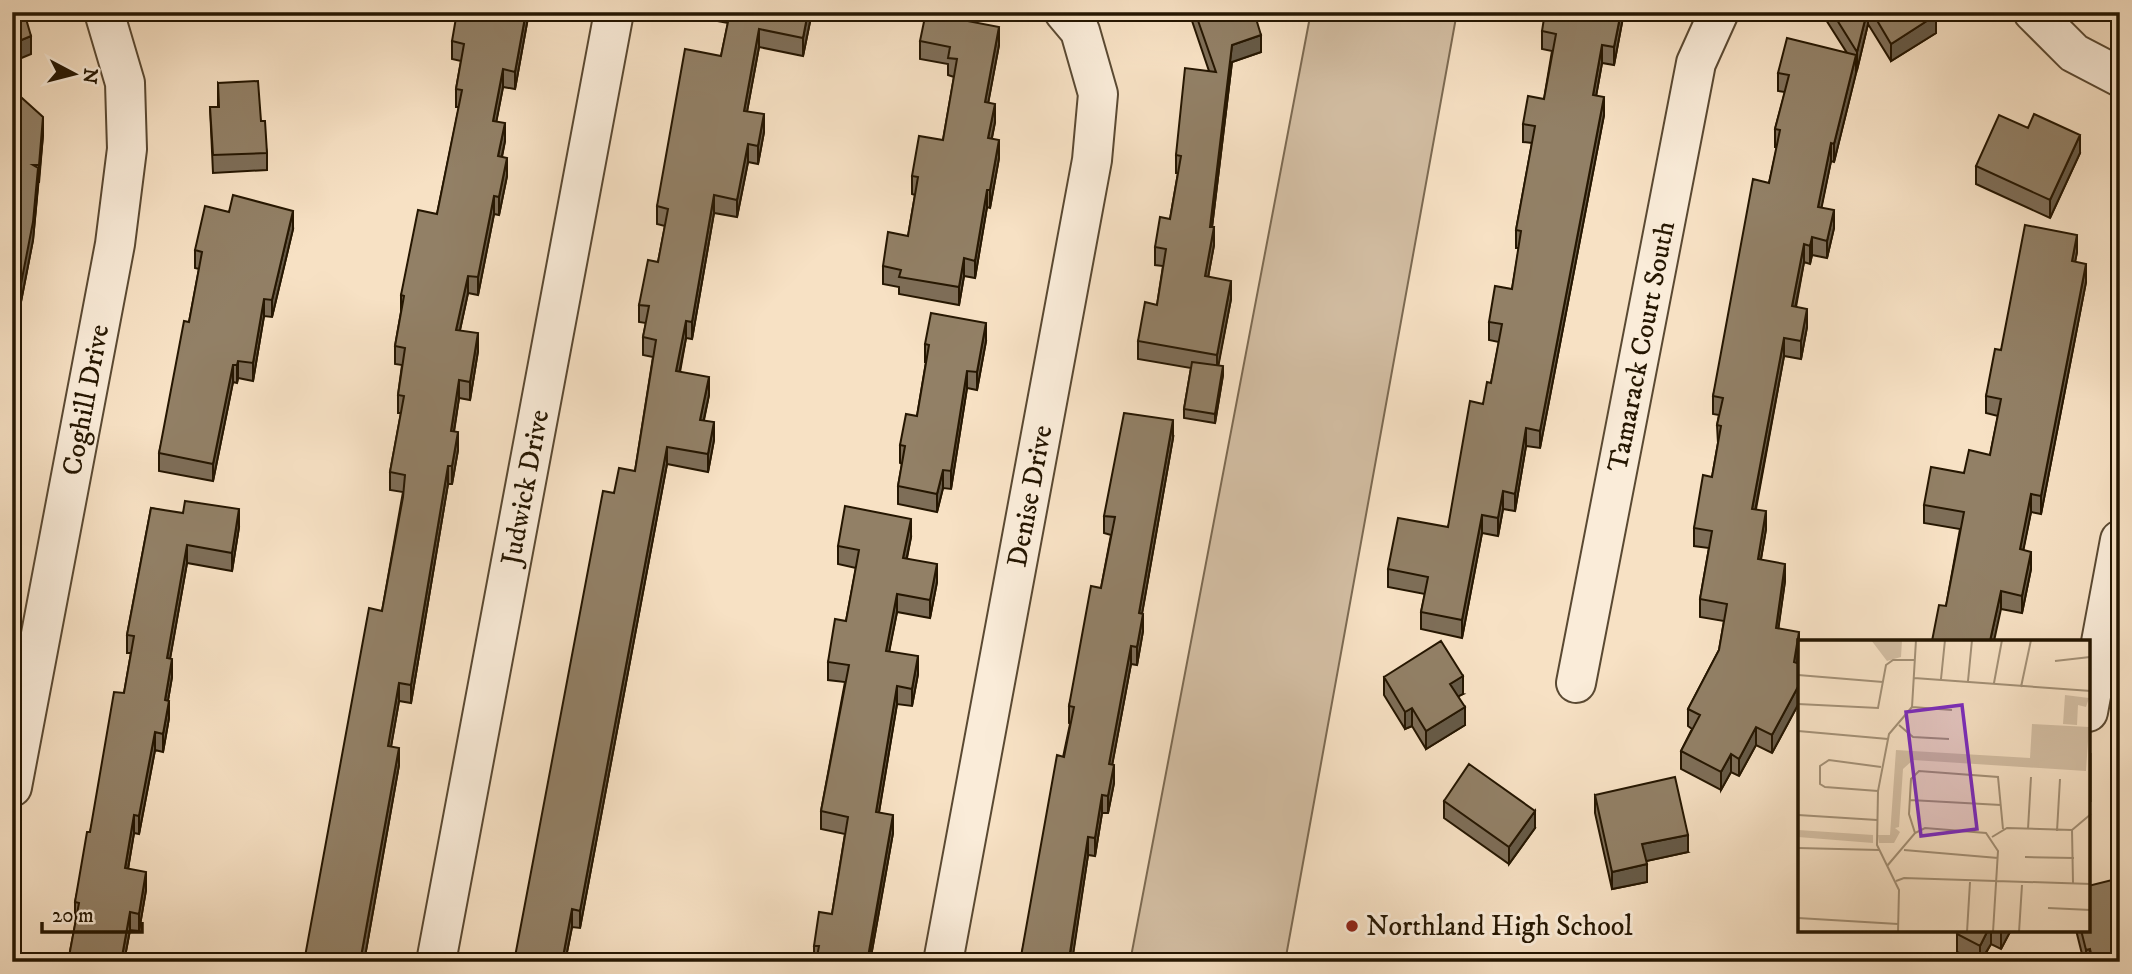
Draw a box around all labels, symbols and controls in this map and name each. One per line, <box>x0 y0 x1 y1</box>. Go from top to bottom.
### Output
north arrow <box>38 38 108 108</box>
text: N <box>77 67 102 85</box>
street label: Tamarack Court South <box>1600 218 1683 475</box>
street label: Coghill Drive <box>54 321 117 478</box>
street label: Judwick Drive <box>493 407 557 571</box>
street label: Denise Drive <box>999 422 1060 570</box>
inset map <box>1798 640 2090 932</box>
scale bar <box>42 890 142 934</box>
text: 20 m <box>52 903 94 929</box>
place label: Northland High School <box>1366 909 1633 944</box>
marker: Northland High School <box>1344 918 1360 934</box>

